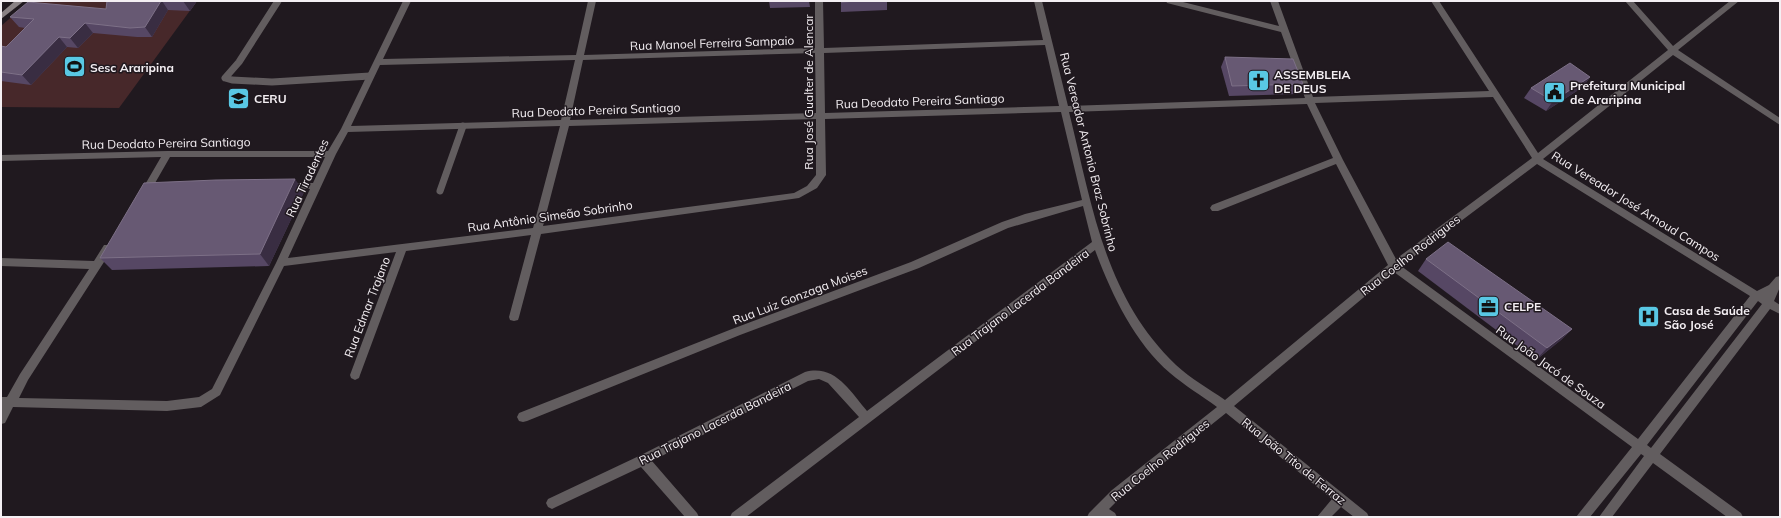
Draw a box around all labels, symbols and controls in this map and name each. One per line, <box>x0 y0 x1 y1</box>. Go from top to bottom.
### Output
street label: Rua José Gualter de Alencar <box>801 14 816 170</box>
street label: Rua Manoel Ferreira Sampaio <box>630 33 795 53</box>
street label: Rua Vereador Antonio Braz Sobrinho <box>1057 51 1121 253</box>
sports icon: Sesc Araripina <box>62 54 88 80</box>
place label: Sesc Araripina <box>90 60 174 75</box>
place label: ASSEMBLEIA DE DEUS <box>1274 67 1351 96</box>
church icon: ASSEMBLEIA DE DEUS <box>1246 68 1272 94</box>
place label: Prefeitura Municipal de Araripina <box>1570 78 1685 107</box>
public building icon: Prefeitura Municipal de Araripina <box>1541 79 1567 105</box>
school or university icon: CERU <box>225 85 251 111</box>
place label: CERU <box>254 91 287 106</box>
street label: Rua Deodato Pereira Santiago <box>835 91 1005 111</box>
street label: Rua Deodato Pereira Santiago <box>511 100 681 120</box>
street label: Rua Deodato Pereira Santiago <box>81 134 251 152</box>
street label: Rua Tiradentes <box>282 136 332 219</box>
street label: Rua Vereador José Arnoud Campos <box>1549 148 1723 264</box>
street label: Rua Antônio Simeão Sobrinho <box>467 197 634 235</box>
street label: Rua Coelho Rodrigues <box>1357 211 1463 299</box>
street label: Rua Trajano Lacerda Bandeira <box>948 245 1092 359</box>
street label: Rua Edmar Trajano <box>341 254 393 360</box>
street label: Rua Luiz Gonzaga Moises <box>730 262 870 328</box>
office icon: CELPE <box>1475 293 1501 319</box>
place label: CELPE <box>1504 299 1541 314</box>
place label: Casa de Saúde São José <box>1664 303 1750 332</box>
hospital icon: Casa de Saúde São José <box>1636 304 1662 330</box>
street label: Rua João Jacó de Souza <box>1493 322 1609 412</box>
street label: Rua Trajano Lacerda Bandeira <box>636 378 794 468</box>
street label: Rua João Tito de Ferraz <box>1239 414 1349 508</box>
street label: Rua Coelho Rodrigues <box>1108 416 1212 504</box>

